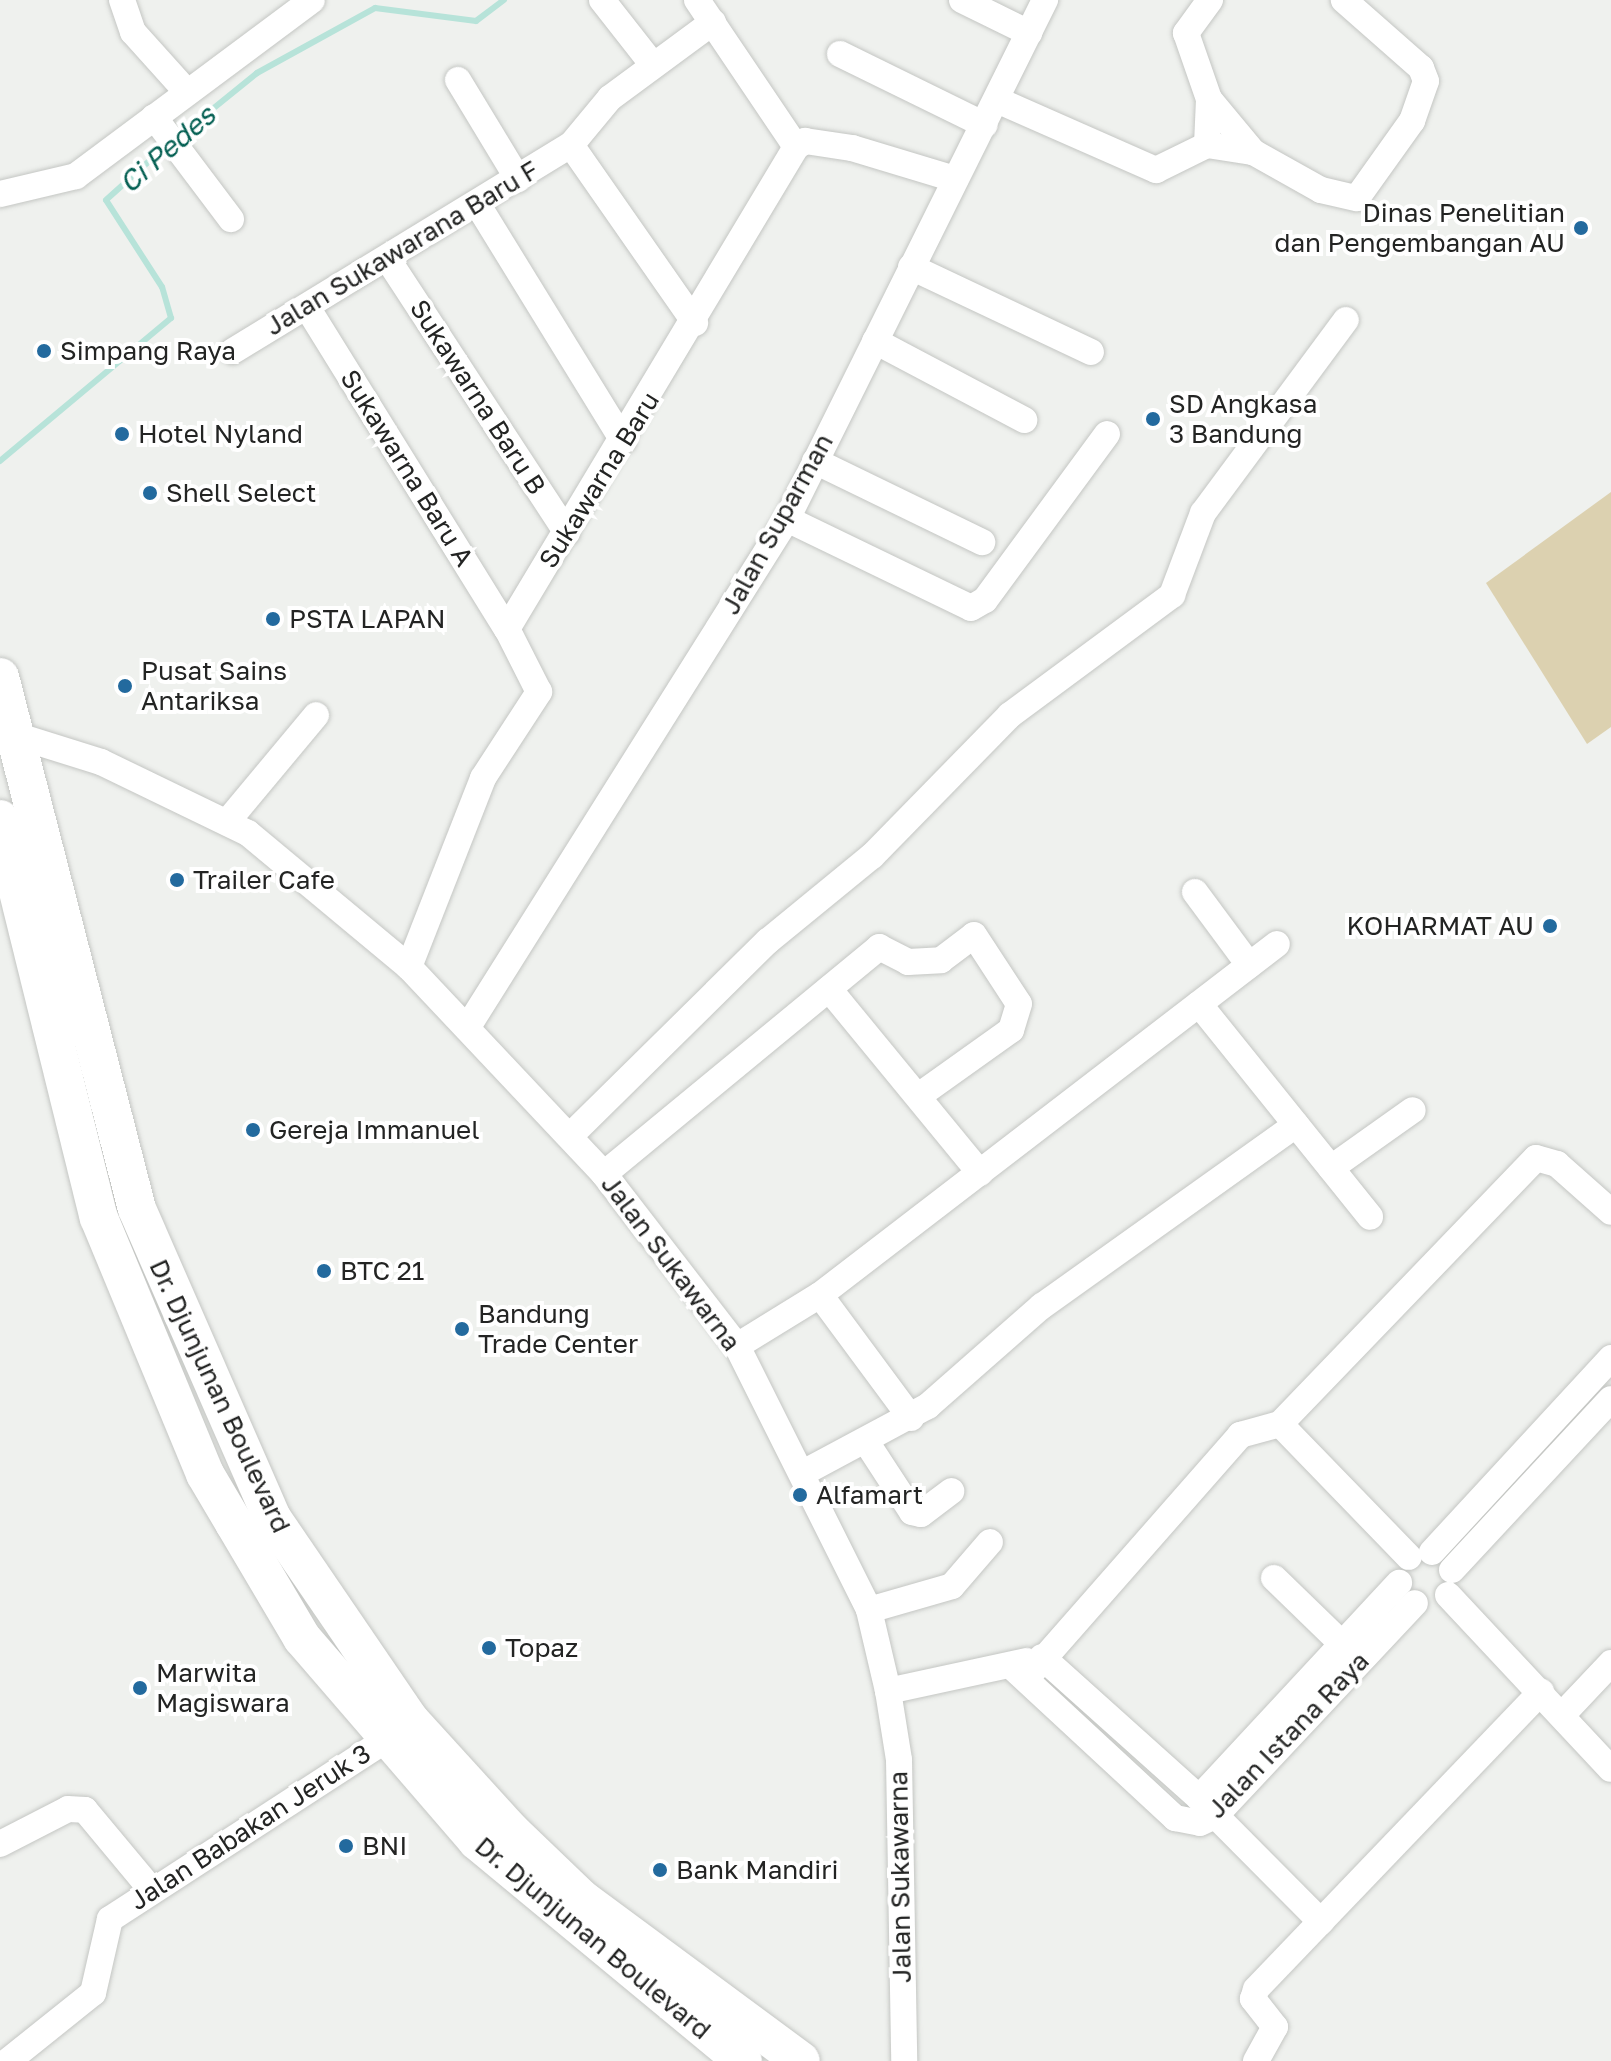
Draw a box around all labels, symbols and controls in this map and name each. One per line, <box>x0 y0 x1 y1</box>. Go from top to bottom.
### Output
water label: Ci Pedes <box>112 98 222 200</box>
street label: Jalan Sukawarana Baru F <box>260 154 544 342</box>
place label: Dinas Penelitian dan Pengembangan AU <box>1274 197 1565 258</box>
marker: Dinas Penelitian dan Pengembangan AU <box>1572 219 1590 237</box>
street label: Sukawarna Baru B <box>403 294 553 500</box>
place label: Simpang Raya <box>60 335 236 367</box>
marker: Simpang Raya <box>35 342 53 360</box>
street label: Sukawarna Baru A <box>334 364 480 572</box>
street label: Sukawarna Baru <box>532 386 666 574</box>
place label: SD Angkasa 3 Bandung <box>1169 388 1317 450</box>
marker: SD Angkasa 3 Bandung <box>1144 410 1162 428</box>
place label: Hotel Nyland <box>138 418 303 450</box>
marker: Hotel Nyland <box>113 425 131 443</box>
street label: Jalan Suparman <box>715 428 839 620</box>
place label: Shell Select <box>166 477 316 509</box>
marker: Shell Select <box>141 484 159 502</box>
place label: PSTA LAPAN <box>289 603 446 635</box>
marker: PSTA LAPAN <box>264 610 282 628</box>
place label: Pusat Sains Antariksa <box>141 655 287 716</box>
marker: Pusat Sains Antariksa <box>116 677 134 695</box>
place label: Trailer Cafe <box>193 864 335 896</box>
marker: Trailer Cafe <box>168 871 186 889</box>
place label: KOHARMAT AU <box>1347 910 1534 942</box>
marker: KOHARMAT AU <box>1541 917 1559 935</box>
place label: Gereja Immanuel <box>269 1114 480 1146</box>
marker: Gereja Immanuel <box>244 1121 262 1139</box>
street label: Jalan Sukawarna <box>595 1169 747 1357</box>
street label: Dr. Djunjunan Boulevard <box>143 1254 297 1538</box>
place label: BTC 21 <box>340 1255 424 1287</box>
marker: BTC 21 <box>315 1262 333 1280</box>
place label: Bandung Trade Center <box>478 1298 638 1360</box>
marker: Bandung Trade Center <box>453 1320 471 1338</box>
place label: Alfamart <box>816 1479 923 1511</box>
marker: Alfamart <box>791 1486 809 1504</box>
place label: Topaz <box>505 1632 578 1664</box>
marker: Topaz <box>480 1639 498 1657</box>
street label: Jalan Istana Raya <box>1201 1645 1375 1825</box>
place label: Marwita Magiswara <box>156 1657 290 1718</box>
marker: Marwita Magiswara <box>131 1679 149 1697</box>
street label: Jalan Babakan Jeruk 3 <box>124 1737 376 1917</box>
street label: Jalan Sukawarna <box>883 1771 917 1983</box>
place label: BNI <box>362 1830 407 1862</box>
street label: Dr. Djunjunan Boulevard <box>469 1830 717 2046</box>
marker: BNI <box>337 1837 355 1855</box>
place label: Bank Mandiri <box>676 1854 838 1886</box>
marker: Bank Mandiri <box>651 1861 669 1879</box>

